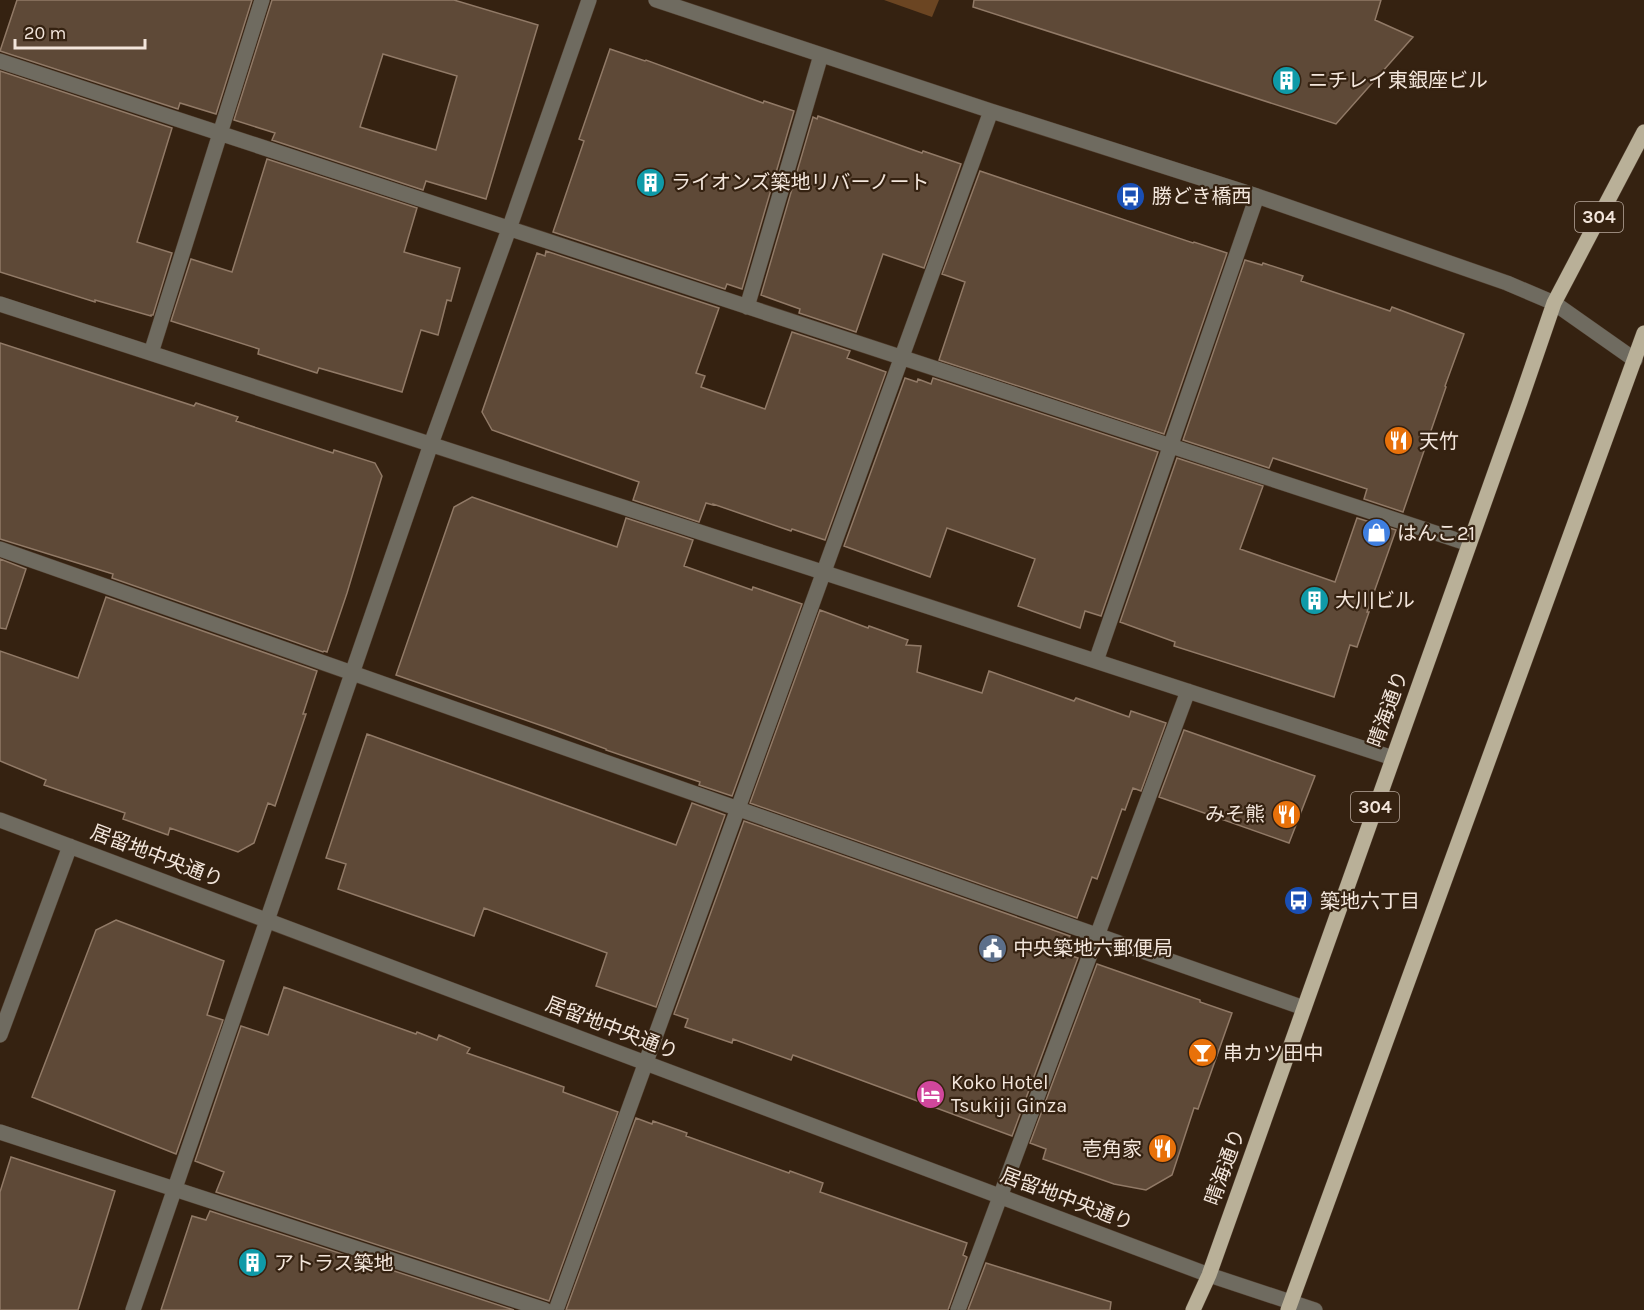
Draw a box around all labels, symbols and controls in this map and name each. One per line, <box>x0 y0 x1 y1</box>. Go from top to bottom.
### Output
scale bar <box>15 12 146 50</box>
text: 20 m <box>24 22 66 44</box>
building icon: ニチレイ東銀座ビル <box>1271 64 1303 96</box>
place label: ニチレイ東銀座ビル <box>1308 69 1488 92</box>
building icon: ライオンズ築地リバーノート <box>634 166 666 198</box>
place label: ライオンズ築地リバーノート <box>671 171 929 194</box>
bus stop icon: 勝どき橋西 <box>1115 180 1147 212</box>
place label: 勝どき橋西 <box>1152 185 1251 208</box>
road number: 304 <box>1575 202 1623 232</box>
restaurant icon: 天竹 <box>1382 425 1414 457</box>
place label: 天竹 <box>1419 430 1459 453</box>
shop icon: はんこ21 <box>1360 517 1392 549</box>
place label: はんこ21 <box>1397 522 1475 545</box>
building icon: 大川ビル <box>1298 584 1330 616</box>
place label: 大川ビル <box>1335 589 1415 612</box>
street label: 晴海通り <box>1364 667 1412 751</box>
road number: 304 <box>1351 792 1399 822</box>
restaurant icon: みそ熊 <box>1270 798 1302 830</box>
place label: みそ熊 <box>1205 803 1265 826</box>
street label: 居留地中央通り <box>88 820 226 892</box>
bus stop icon: 築地六丁目 <box>1283 885 1315 917</box>
place label: 築地六丁目 <box>1320 890 1420 913</box>
public building icon: 中央築地六郵便局 <box>976 932 1008 964</box>
place label: 中央築地六郵便局 <box>1013 937 1173 960</box>
street label: 居留地中央通り <box>543 992 681 1064</box>
bar icon: 串カツ田中 <box>1186 1037 1218 1069</box>
place label: 串カツ田中 <box>1223 1042 1323 1065</box>
place label: Koko Hotel Tsukiji Ginza <box>951 1071 1067 1117</box>
hotel icon: Koko Hotel Tsukiji Ginza <box>914 1078 946 1110</box>
street label: 晴海通り <box>1201 1125 1249 1209</box>
restaurant icon: 壱角家 <box>1147 1133 1179 1165</box>
place label: 壱角家 <box>1082 1138 1142 1161</box>
street label: 居留地中央通り <box>998 1163 1136 1235</box>
building icon: アトラス築地 <box>237 1247 269 1279</box>
place label: アトラス築地 <box>274 1252 394 1275</box>

